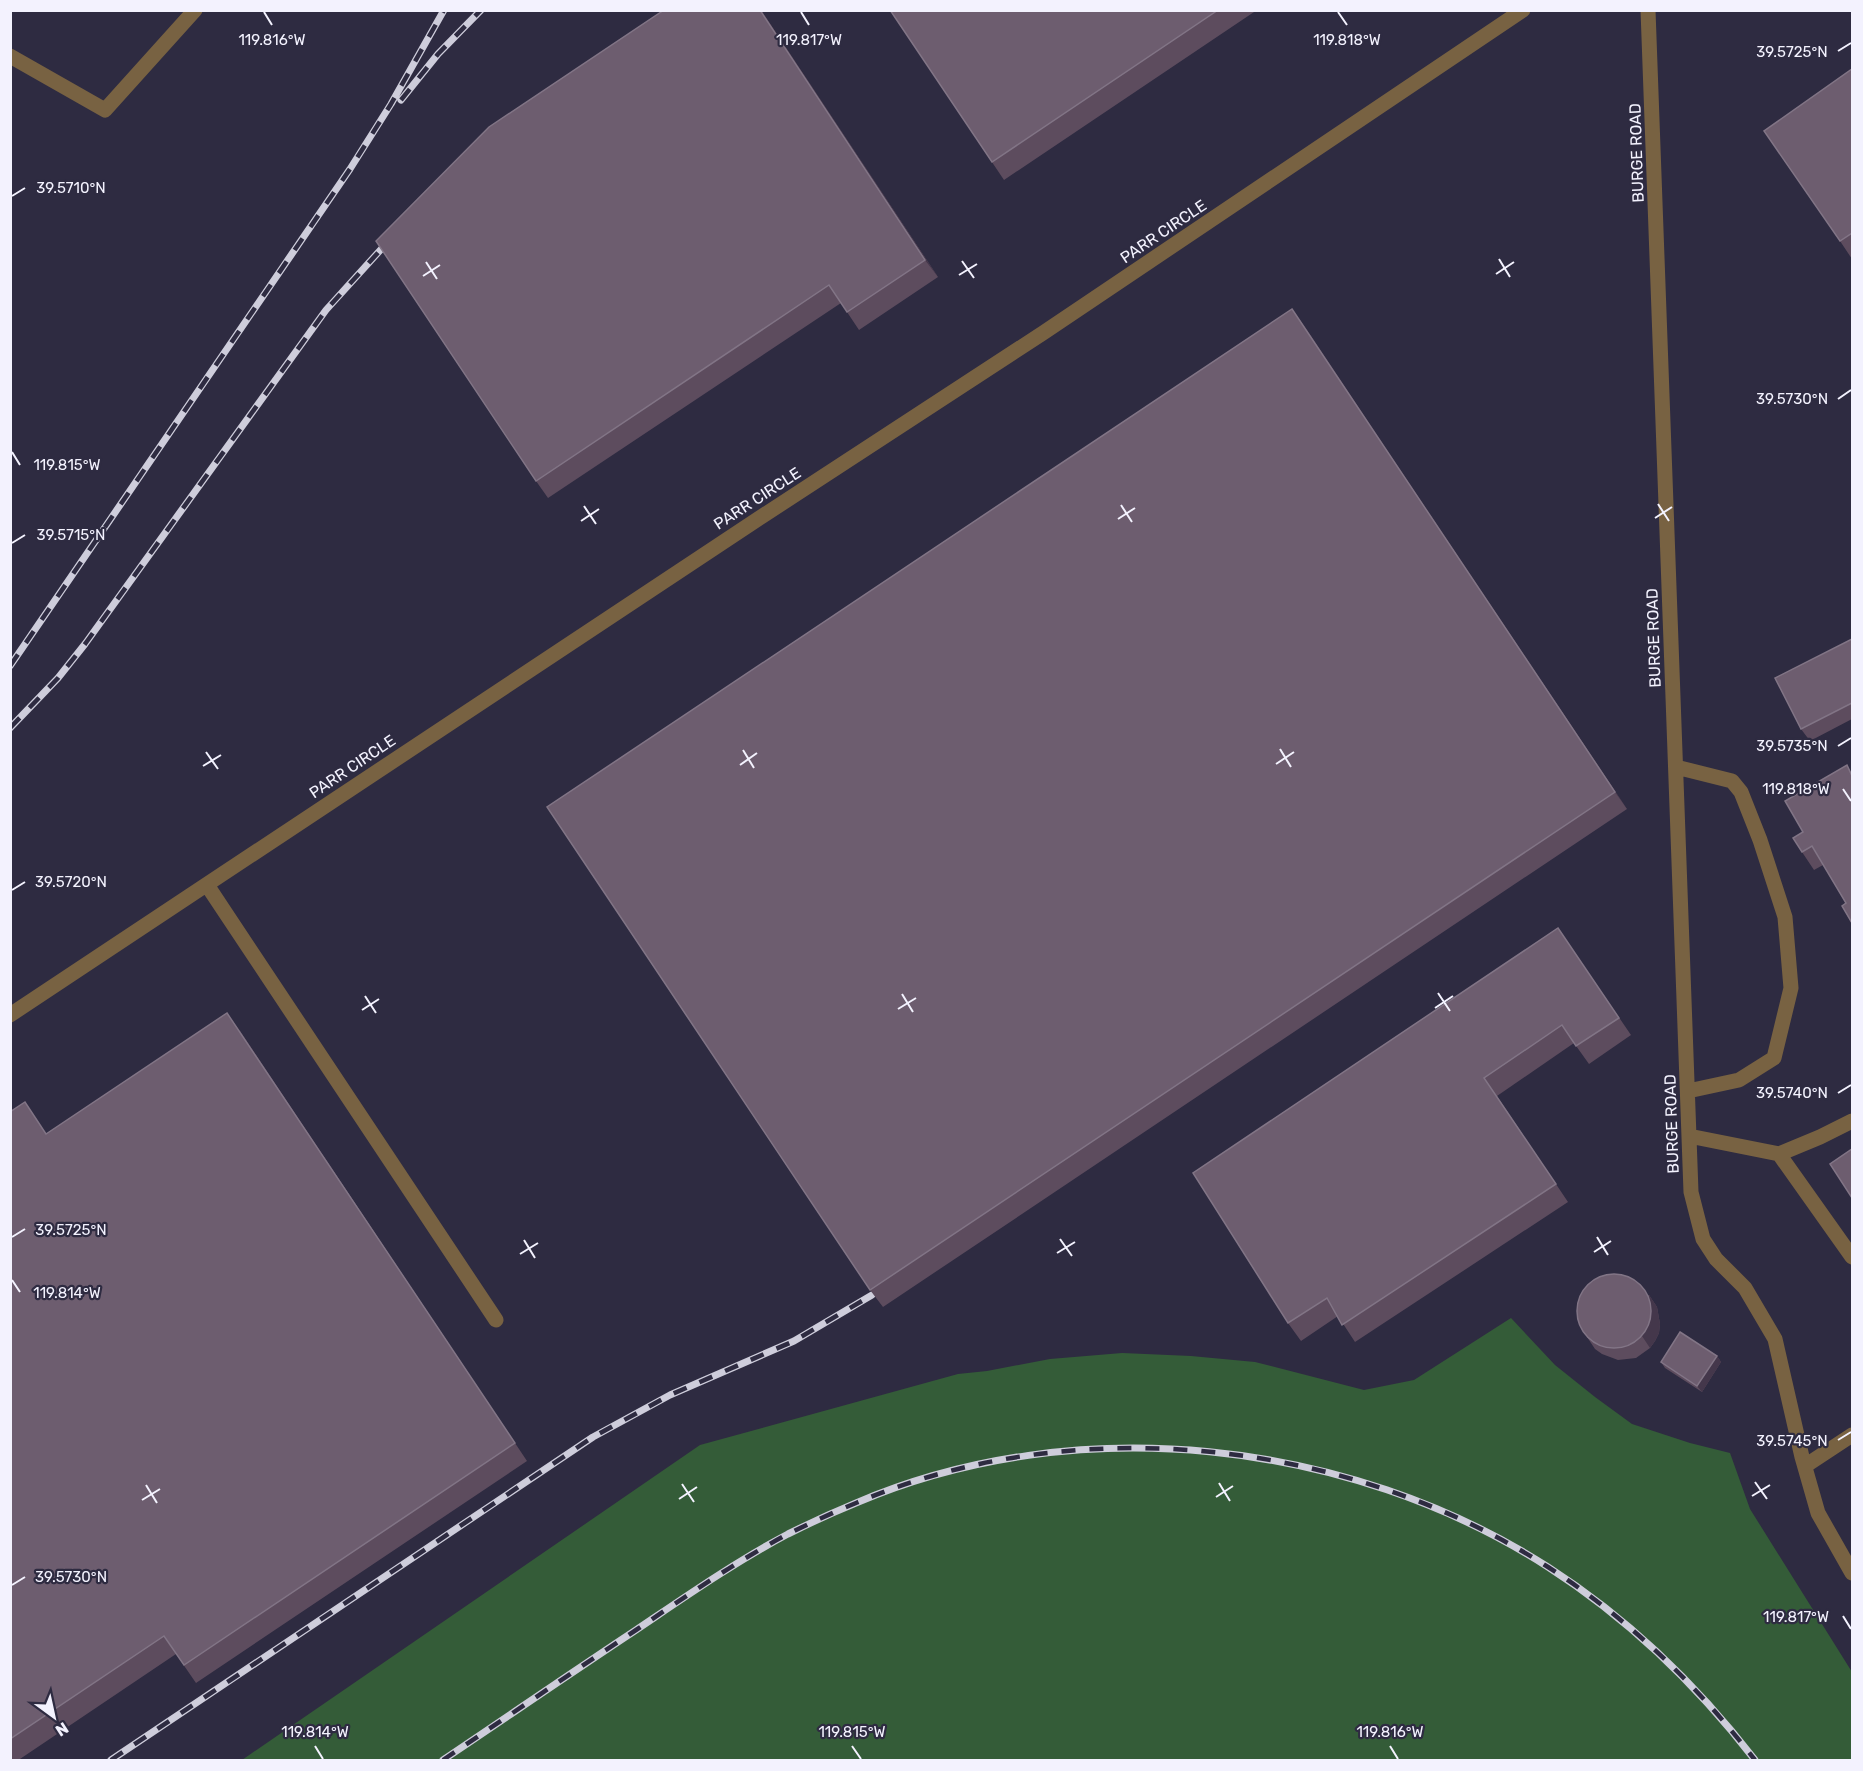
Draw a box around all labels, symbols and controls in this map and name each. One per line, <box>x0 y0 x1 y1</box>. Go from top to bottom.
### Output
text: 119.816°W <box>238 31 306 49</box>
text: 119.817°W <box>776 31 842 49</box>
text: 119.818°W <box>1313 31 1381 49</box>
text: 39.5725°N <box>1756 43 1828 61</box>
street label: BURGE ROAD <box>1625 103 1648 203</box>
text: 39.5710°N <box>36 179 106 197</box>
street label: PARR CIRCLE <box>1116 196 1210 267</box>
text: 39.5730°N <box>1756 390 1828 408</box>
text: 119.815°W <box>33 456 101 474</box>
street label: PARR CIRCLE <box>710 463 804 534</box>
text: 39.5715°N <box>37 526 105 544</box>
street label: BURGE ROAD <box>1642 588 1665 688</box>
street label: PARR CIRCLE <box>305 731 399 802</box>
text: 39.5735°N <box>1756 737 1828 755</box>
text: 119.818°W <box>1762 780 1830 798</box>
text: 39.5720°N <box>35 873 107 891</box>
street label: BURGE ROAD <box>1660 1074 1683 1174</box>
text: 39.5740°N <box>1756 1084 1828 1102</box>
text: 39.5725°N <box>35 1221 107 1239</box>
text: 119.814°W <box>33 1284 101 1302</box>
text: 39.5745°N <box>1756 1432 1828 1450</box>
text: 39.5730°N <box>35 1568 107 1586</box>
text: 119.817°W <box>1763 1608 1829 1626</box>
north arrow <box>24 1687 84 1747</box>
text: N <box>52 1718 72 1740</box>
text: 119.814°W <box>281 1723 349 1741</box>
text: 119.815°W <box>818 1723 886 1741</box>
text: 119.816°W <box>1356 1723 1424 1741</box>

